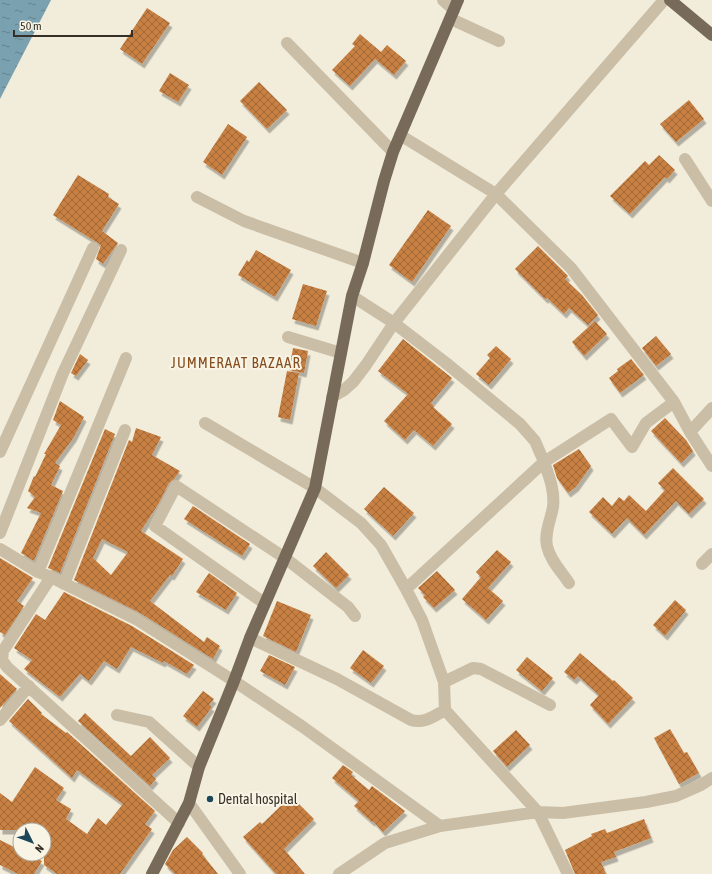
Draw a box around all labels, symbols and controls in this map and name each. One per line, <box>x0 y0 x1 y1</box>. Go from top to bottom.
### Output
scale bar <box>14 12 132 38</box>
text: 50 m <box>20 19 42 33</box>
district label: JUMMERAAT BAZAAR <box>171 354 301 371</box>
place label: Dental hospital <box>218 791 298 807</box>
marker: Dental hospital <box>205 794 215 804</box>
north arrow <box>12 822 52 862</box>
text: N <box>33 842 46 855</box>

